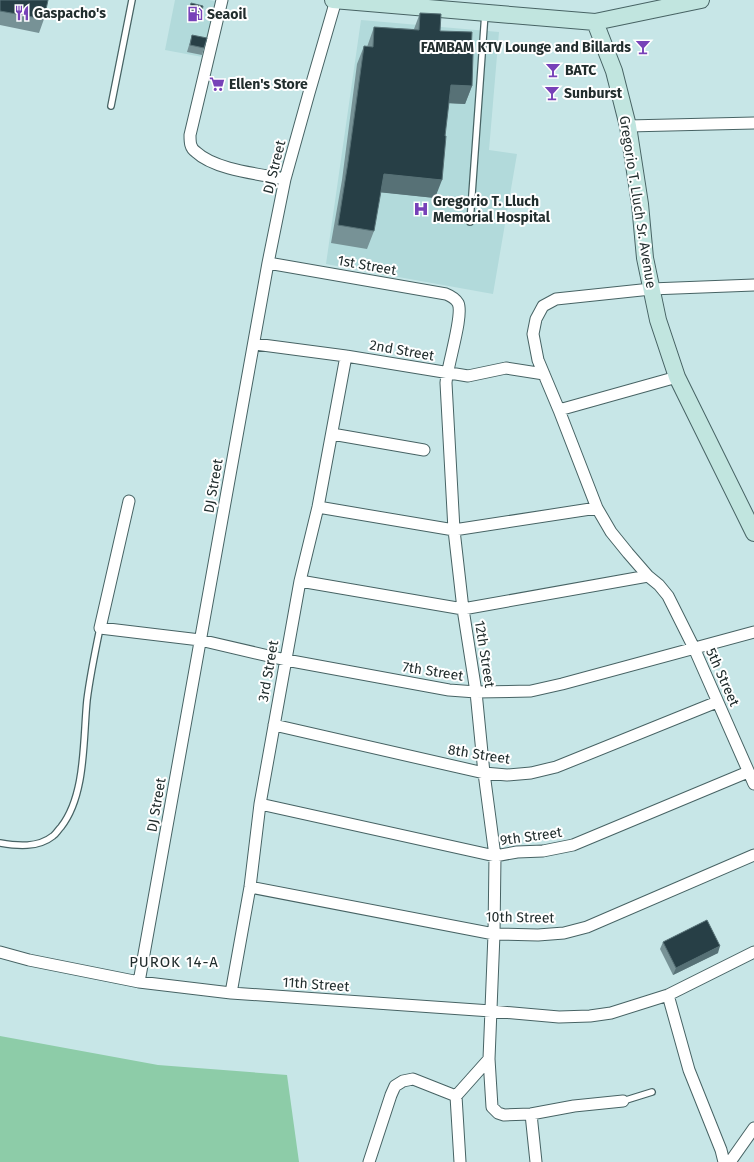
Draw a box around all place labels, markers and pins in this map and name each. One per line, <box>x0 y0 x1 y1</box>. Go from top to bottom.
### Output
restaurant icon: Gaspacho's <box>13 4 31 22</box>
place label: Gaspacho's <box>34 5 106 22</box>
fuel station icon: Seaoil <box>186 5 204 23</box>
place label: Seaoil <box>207 6 247 23</box>
bar icon: FAMBAM KTV Lounge and Billards <box>634 38 652 56</box>
place label: FAMBAM KTV Lounge and Billards <box>421 39 631 56</box>
bar icon: BATC <box>544 61 562 79</box>
place label: BATC <box>565 62 596 79</box>
supermarket icon: Ellen's Store <box>208 75 226 93</box>
place label: Ellen's Store <box>229 76 308 93</box>
bar icon: Sunburst <box>543 84 561 102</box>
place label: Sunburst <box>564 85 623 102</box>
place label: Gregorio T. Lluch Memorial Hospital <box>433 193 551 226</box>
hospital icon: Gregorio T. Lluch Memorial Hospital <box>412 200 430 218</box>

